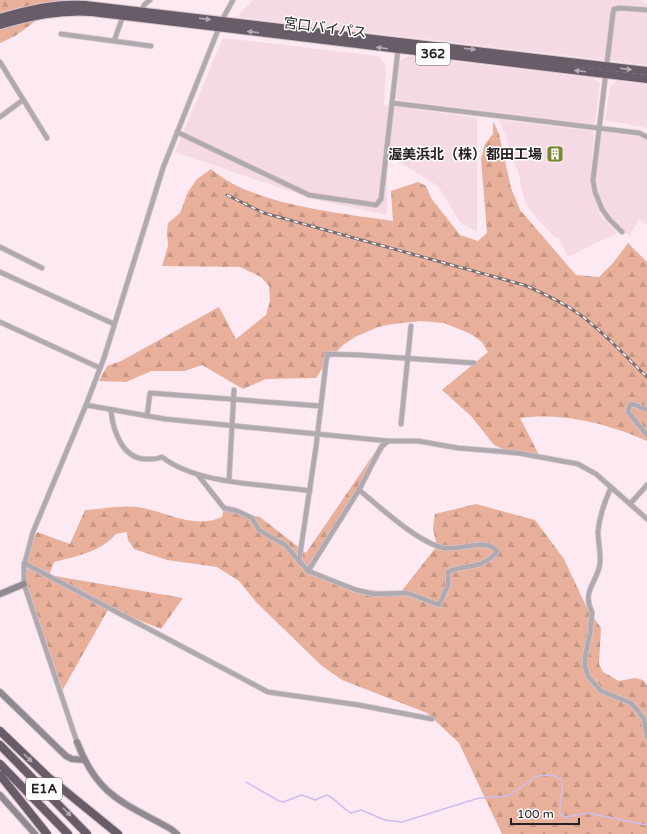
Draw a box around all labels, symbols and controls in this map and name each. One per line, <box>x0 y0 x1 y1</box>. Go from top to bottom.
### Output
street label: 宮口バイパス <box>282 14 368 42</box>
one-way arrow <box>199 16 211 22</box>
one-way arrow <box>247 29 259 35</box>
road number: 362 <box>416 43 450 65</box>
one-way arrow <box>376 44 388 51</box>
one-way arrow <box>463 46 476 53</box>
one-way arrow <box>620 66 632 72</box>
one-way arrow <box>574 68 587 75</box>
building icon: 渥美浜北（株）都田工場 <box>545 144 565 164</box>
place label: 渥美浜北（株）都田工場 <box>388 146 542 163</box>
one-way arrow <box>23 753 33 763</box>
road number: E1A <box>26 778 62 800</box>
scale bar <box>511 800 579 826</box>
one-way arrow <box>62 807 72 817</box>
text: 100 m <box>517 807 554 821</box>

